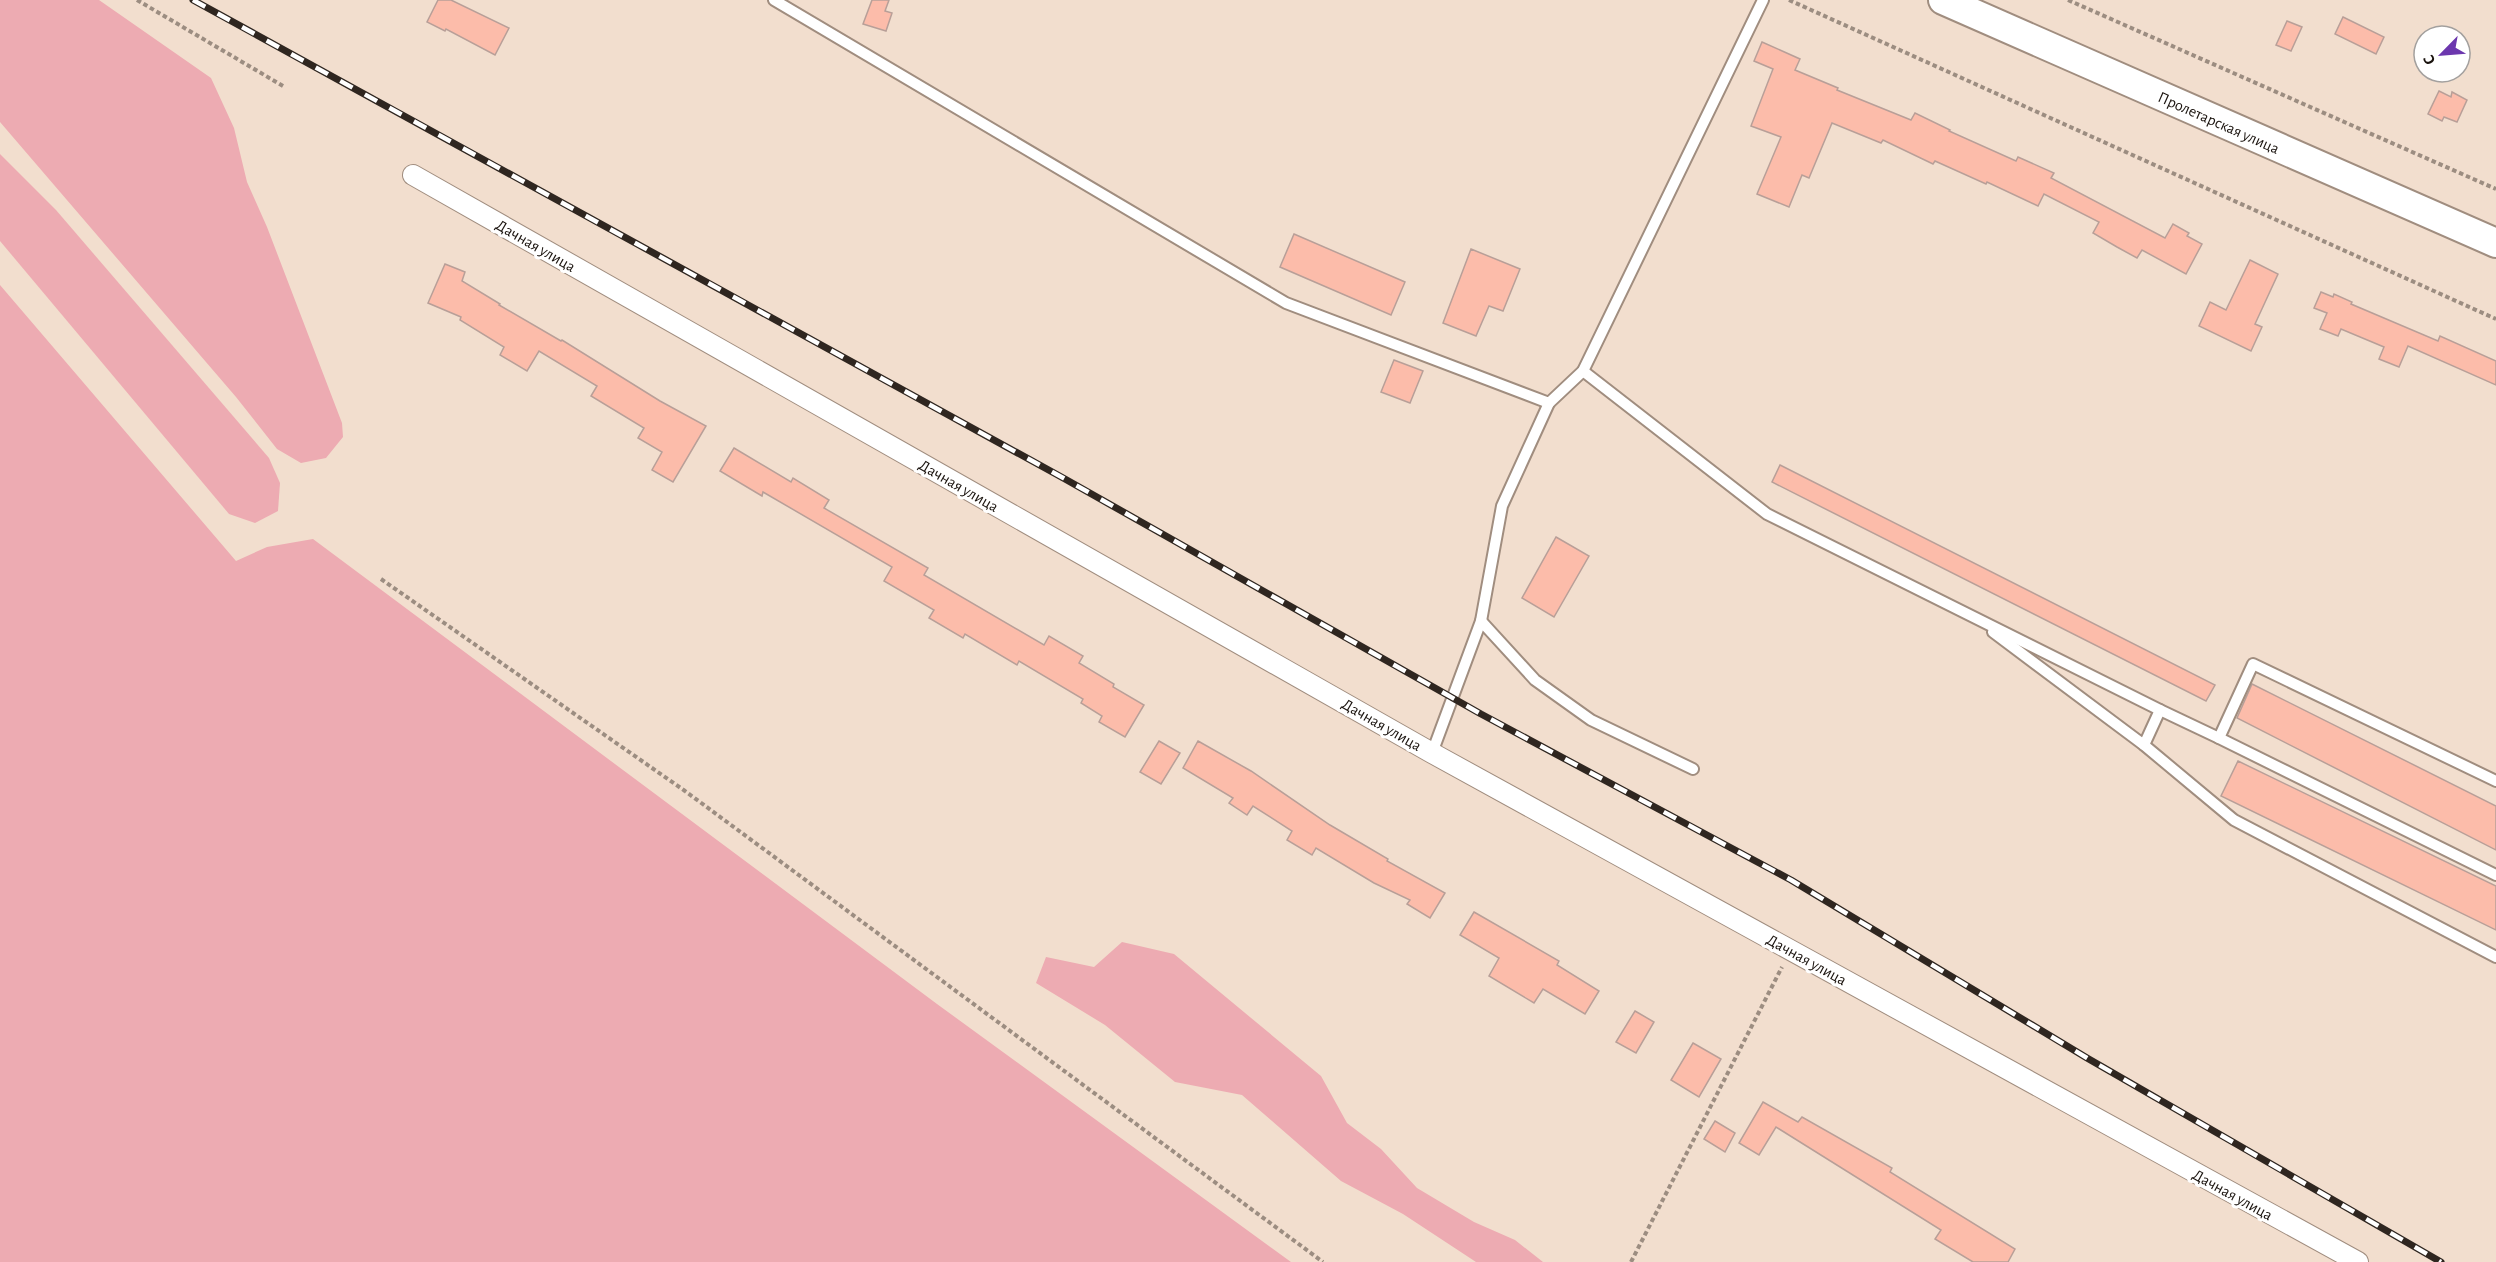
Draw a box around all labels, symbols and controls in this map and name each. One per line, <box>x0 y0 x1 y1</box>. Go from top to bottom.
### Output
north arrow <box>2412 24 2472 84</box>
text: С <box>2420 52 2438 67</box>
street label: Пролетарская улица <box>2155 89 2282 158</box>
street label: Дачная улица <box>493 217 578 276</box>
street label: Дачная улица <box>916 457 1001 516</box>
street label: Дачная улица <box>1339 696 1424 755</box>
street label: Дачная улица <box>1763 931 1849 989</box>
street label: Дачная улица <box>2189 1166 2275 1224</box>

